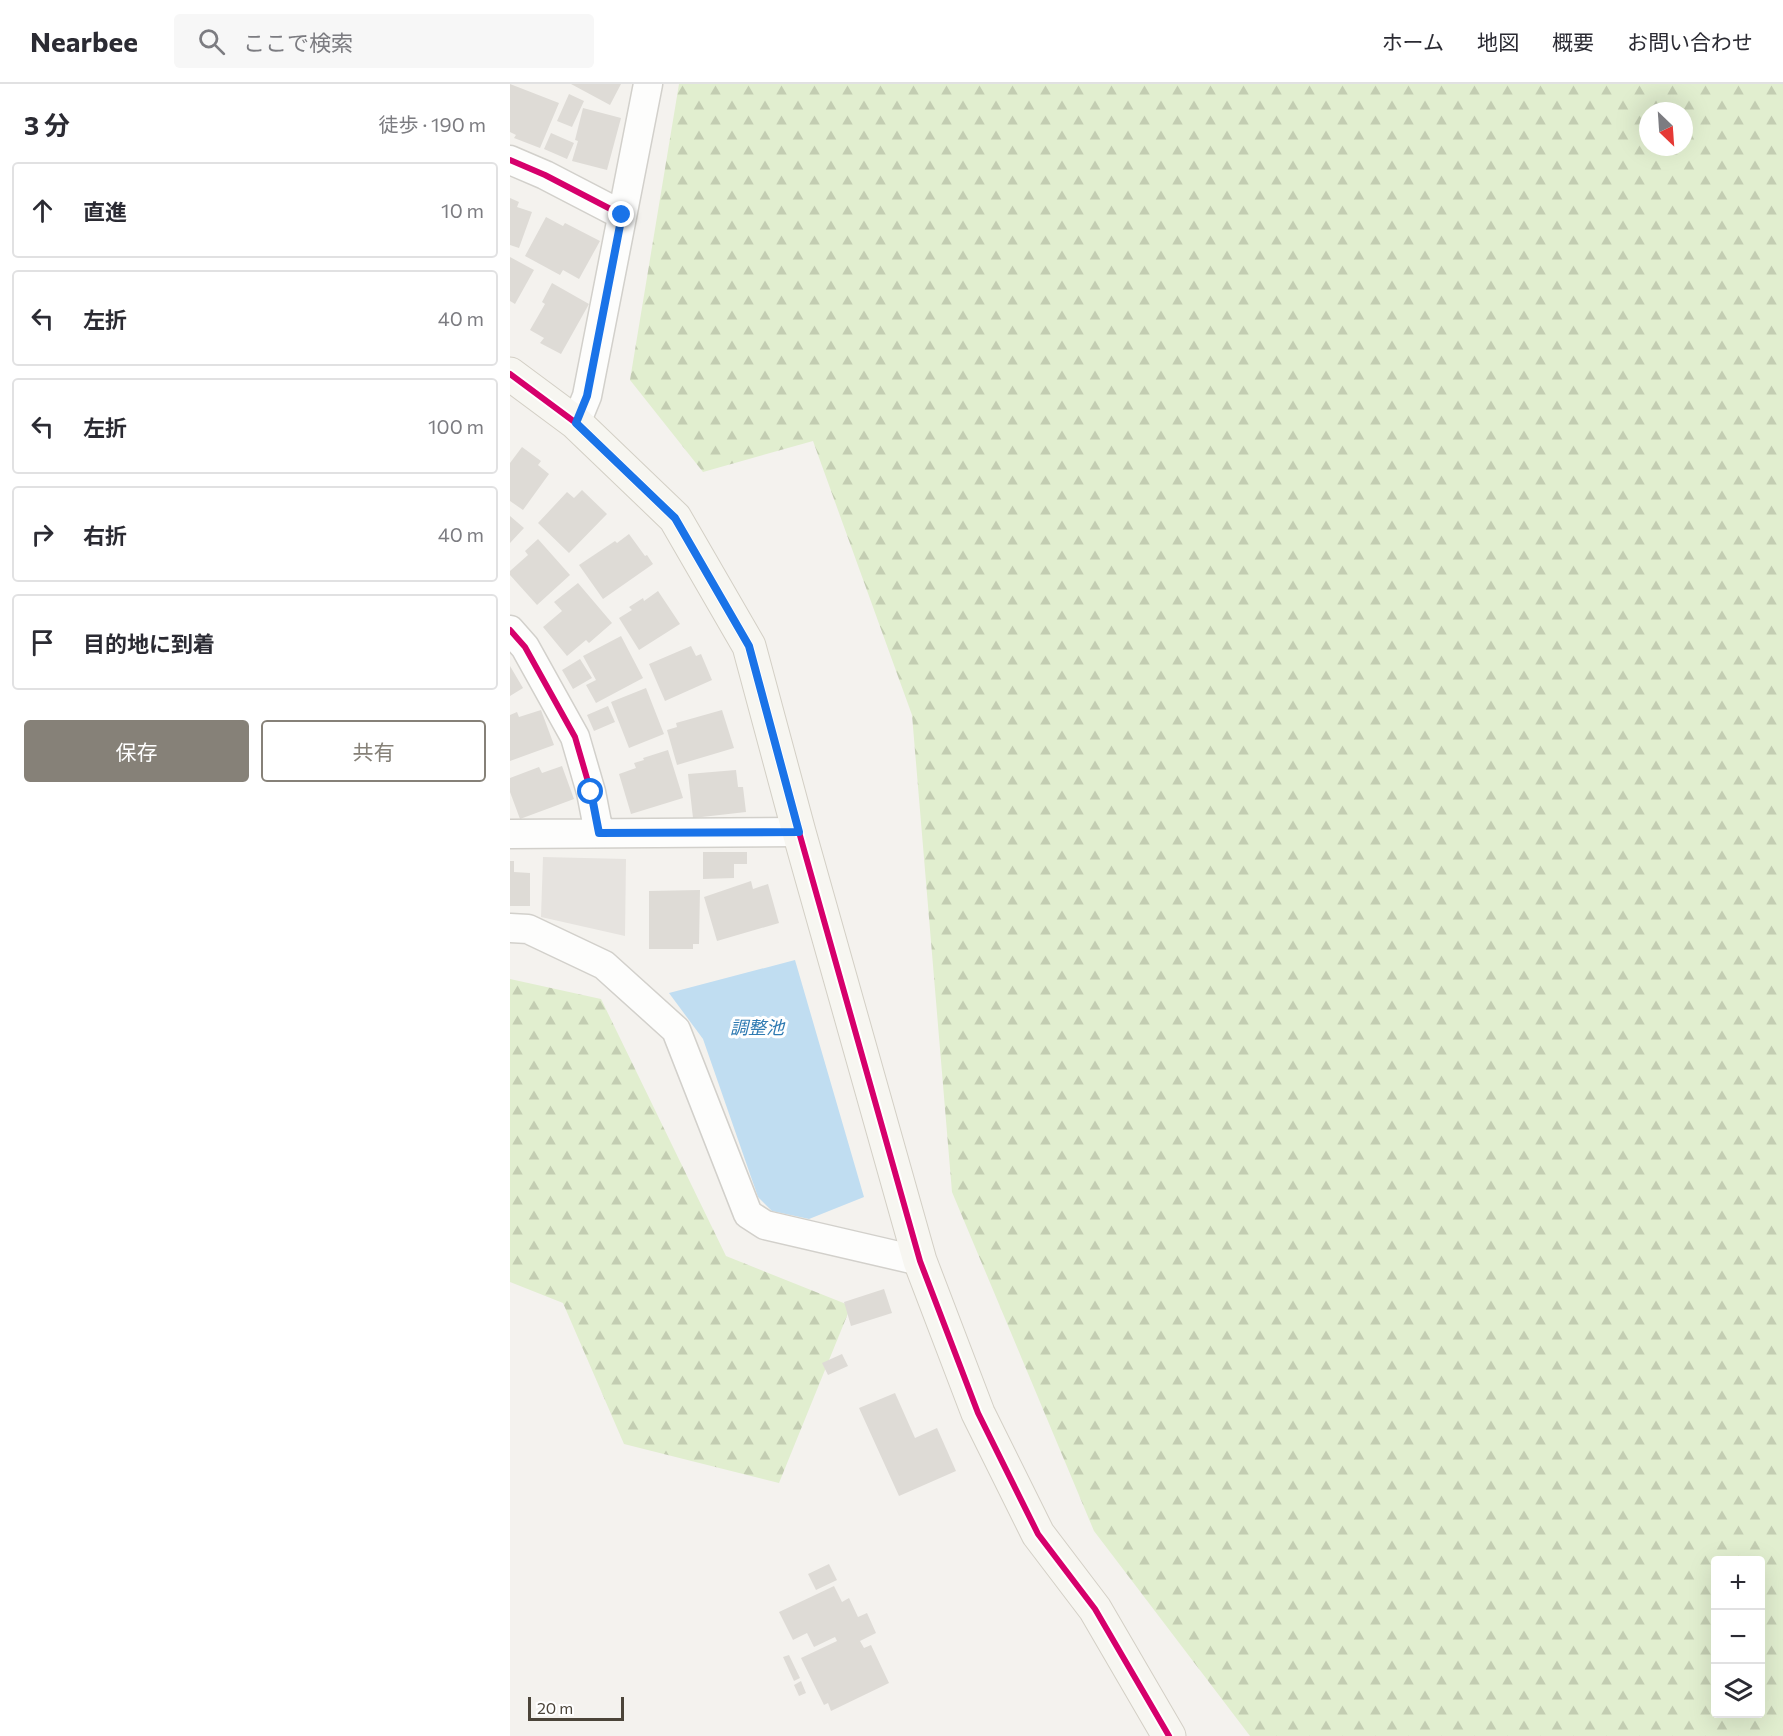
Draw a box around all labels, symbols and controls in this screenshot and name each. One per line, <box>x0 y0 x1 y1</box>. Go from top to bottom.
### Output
search box <box>174 14 594 68</box>
text: Nearbee <box>30 24 138 58</box>
icon: search <box>195 25 228 58</box>
text: ここで検索 <box>243 29 353 56</box>
text: ホーム <box>1382 29 1444 54</box>
text: 地図 <box>1477 29 1519 54</box>
text: 概要 <box>1552 29 1594 54</box>
text: お問い合わせ <box>1627 29 1753 54</box>
north arrow <box>1639 102 1693 156</box>
text: 3 分 <box>24 109 70 140</box>
text: 徒歩 · 190 m <box>379 112 486 136</box>
icon: ahead <box>26 194 59 227</box>
text: 直進 <box>83 198 127 225</box>
text: 10 m <box>441 198 484 222</box>
route end <box>608 201 634 227</box>
icon: left <box>26 302 59 335</box>
text: 左折 <box>83 306 127 333</box>
text: 40 m <box>438 306 484 330</box>
icon: left <box>26 410 59 443</box>
text: 左折 <box>83 414 127 441</box>
text: 100 m <box>428 414 484 438</box>
icon: right <box>26 518 59 551</box>
text: 右折 <box>83 522 127 549</box>
text: 40 m <box>438 522 484 546</box>
icon: arrive <box>26 626 59 659</box>
text: 目的地に到着 <box>83 630 215 657</box>
button: 保存 <box>24 720 249 782</box>
button: 共有 <box>261 720 486 782</box>
route start <box>577 778 603 804</box>
water label: 調整池 <box>730 1016 786 1038</box>
map controls <box>1711 1556 1765 1718</box>
button: + <box>1711 1556 1765 1610</box>
button: − <box>1711 1610 1765 1664</box>
button: layers <box>1711 1664 1765 1718</box>
scale bar <box>528 1694 624 1722</box>
text: 20 m <box>537 1698 573 1717</box>

